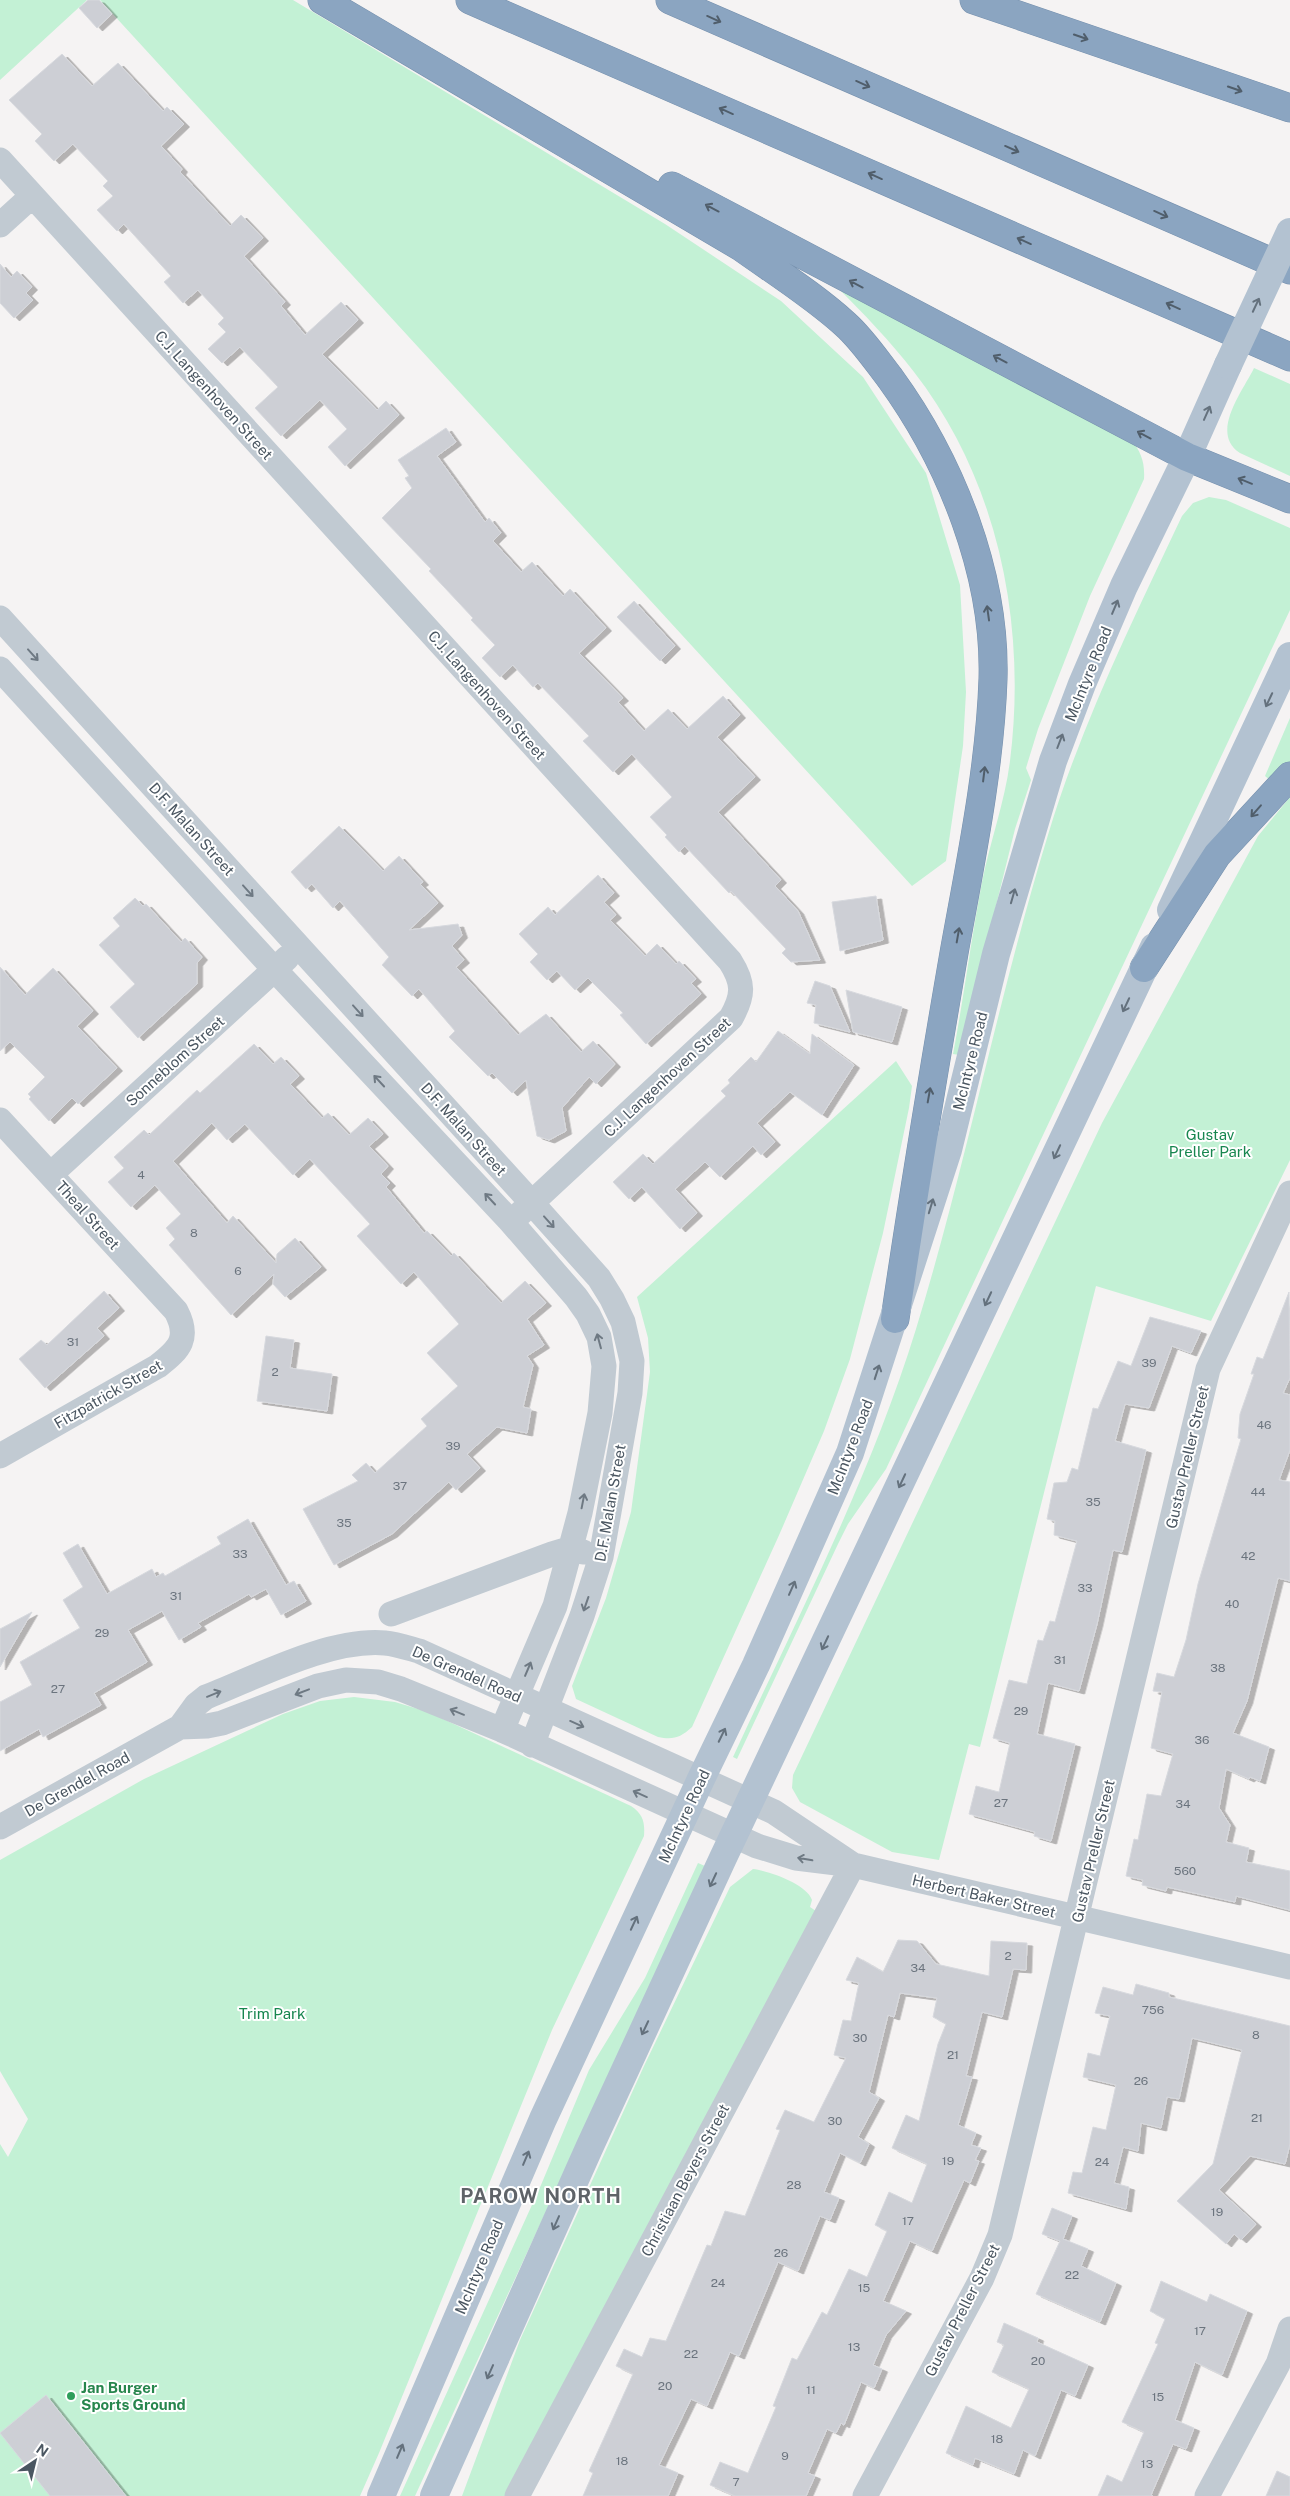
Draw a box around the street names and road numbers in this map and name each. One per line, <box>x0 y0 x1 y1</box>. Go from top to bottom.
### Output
street label: C.J. Langenhoven Street <box>152 327 276 463</box>
street label: McIntyre Road <box>1061 624 1115 724</box>
street label: C.J. Langenhoven Street <box>425 627 549 763</box>
street label: D.F. Malan Street <box>146 779 238 879</box>
street label: McIntyre Road <box>950 1010 990 1112</box>
street label: Sonneblom Street <box>122 1012 228 1110</box>
street label: C.J. Langenhoven Street <box>600 1014 734 1140</box>
street label: D.F. Malan Street <box>418 1079 510 1179</box>
street label: Theal Street <box>53 1177 123 1253</box>
street label: Fitzpatrick Street <box>51 1356 165 1432</box>
street label: Gustav Preller Street <box>1162 1384 1212 1530</box>
street label: McIntyre Road <box>824 1397 876 1497</box>
street label: D.F. Malan Street <box>591 1443 629 1563</box>
street label: De Grendel Road <box>410 1642 524 1706</box>
street label: De Grendel Road <box>21 1748 133 1820</box>
street label: McIntyre Road <box>655 1767 713 1865</box>
street label: Gustav Preller Street <box>1068 1778 1118 1924</box>
street label: Herbert Baker Street <box>911 1871 1057 1921</box>
street label: Christiaan Beyers Street <box>638 2101 733 2259</box>
street label: McIntyre Road <box>451 2217 507 2317</box>
street label: Gustav Preller Street <box>921 2241 1003 2379</box>

